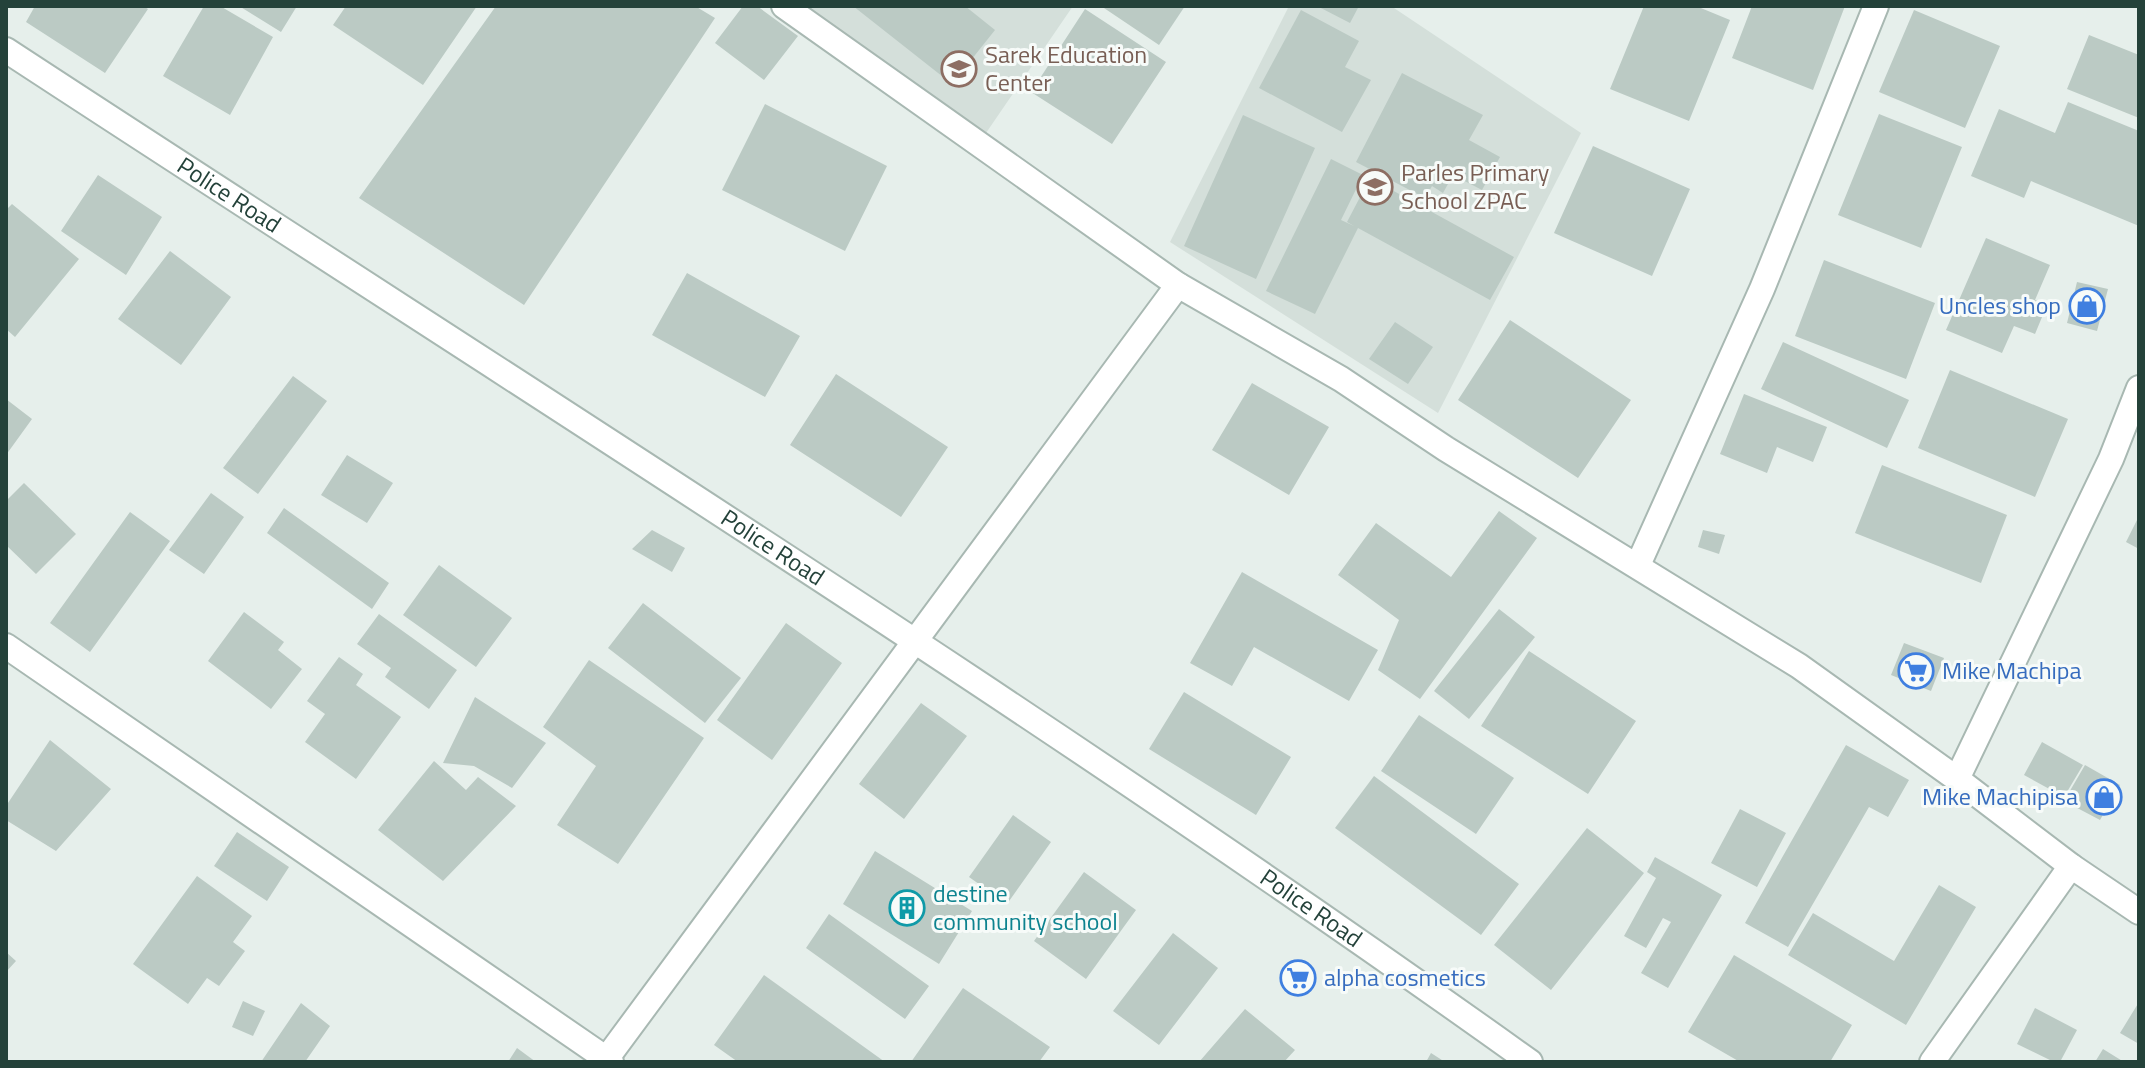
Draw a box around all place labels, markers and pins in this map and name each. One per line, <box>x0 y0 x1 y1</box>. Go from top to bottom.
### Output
place label: Sarek Education Center <box>985 36 1147 100</box>
school or university icon: Sarek Education Center <box>940 50 978 88</box>
place label: Parles Primary School ZPAC <box>1401 154 1550 218</box>
school or university icon: Parles Primary School ZPAC <box>1356 168 1394 206</box>
place label: Uncles shop <box>1939 287 2061 323</box>
shop icon: Uncles shop <box>2068 287 2106 325</box>
supermarket icon: Mike Machipa <box>1897 652 1935 690</box>
place label: Mike Machipa <box>1942 652 2081 688</box>
place label: Mike Machipisa <box>1922 778 2078 814</box>
shop icon: Mike Machipisa <box>2085 778 2123 816</box>
place label: destine community school <box>933 875 1118 939</box>
building icon: destine community school <box>888 889 926 927</box>
supermarket icon: alpha cosmetics <box>1279 959 1317 997</box>
place label: alpha cosmetics <box>1324 959 1486 995</box>

